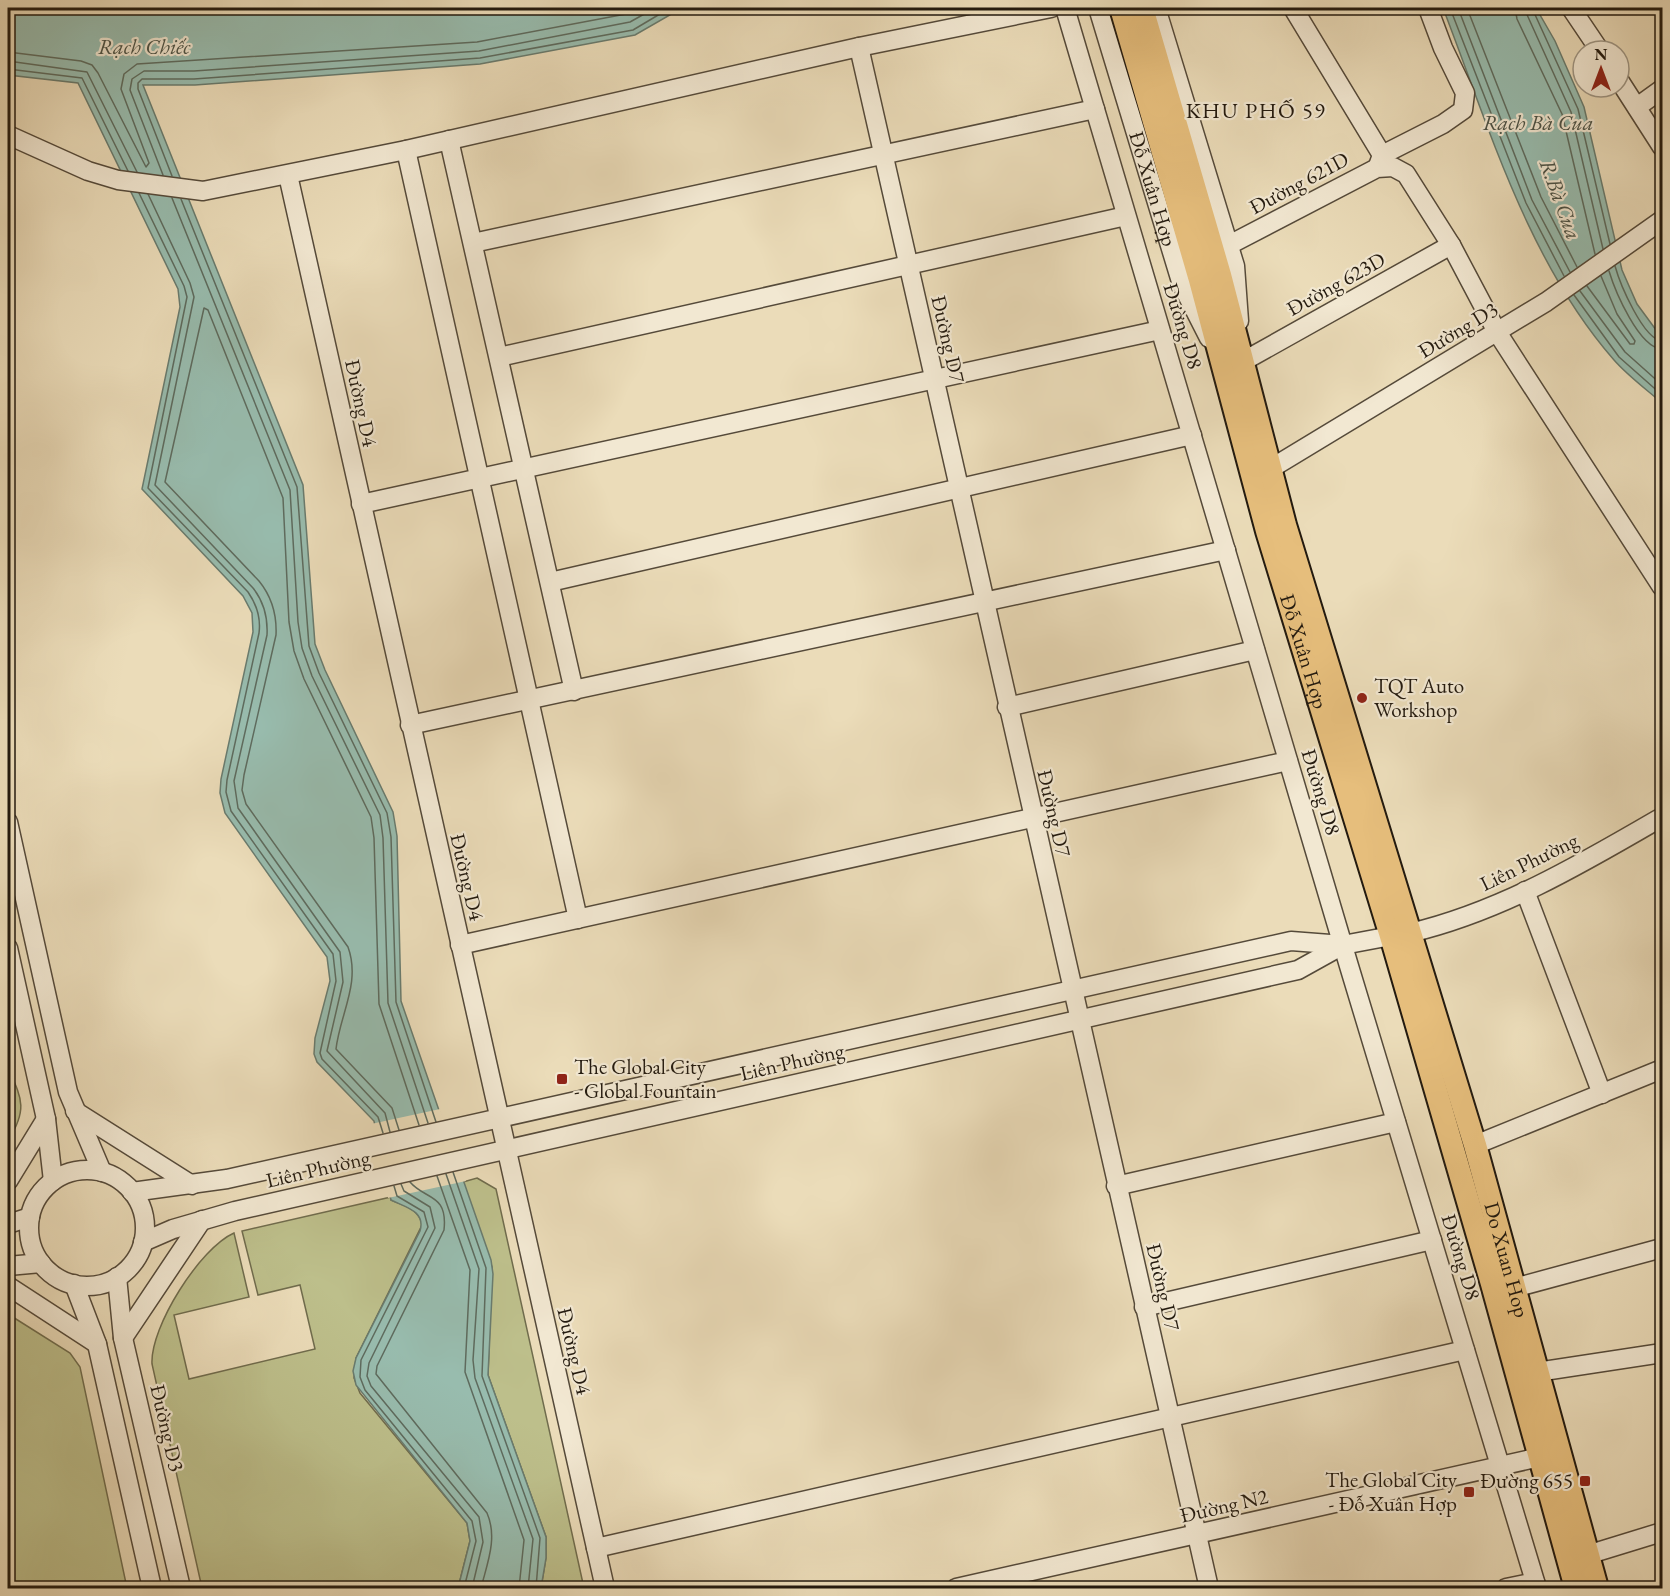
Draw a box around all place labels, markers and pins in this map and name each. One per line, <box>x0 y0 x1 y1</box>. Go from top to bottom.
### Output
place label: TQT Auto Workshop <box>1374 672 1464 723</box>
marker: TQT Auto Workshop <box>1355 691 1369 705</box>
place label: The Global City - Global Fountain <box>574 1053 717 1104</box>
marker: The Global City - Global Fountain <box>555 1072 569 1086</box>
place label: The Global City - Đỗ Xuân Hợp <box>1325 1466 1458 1517</box>
place label: Đường 655 <box>1480 1467 1573 1494</box>
marker: Đường 655 <box>1578 1474 1592 1488</box>
marker: The Global City - Đỗ Xuân Hợp <box>1462 1485 1476 1499</box>

